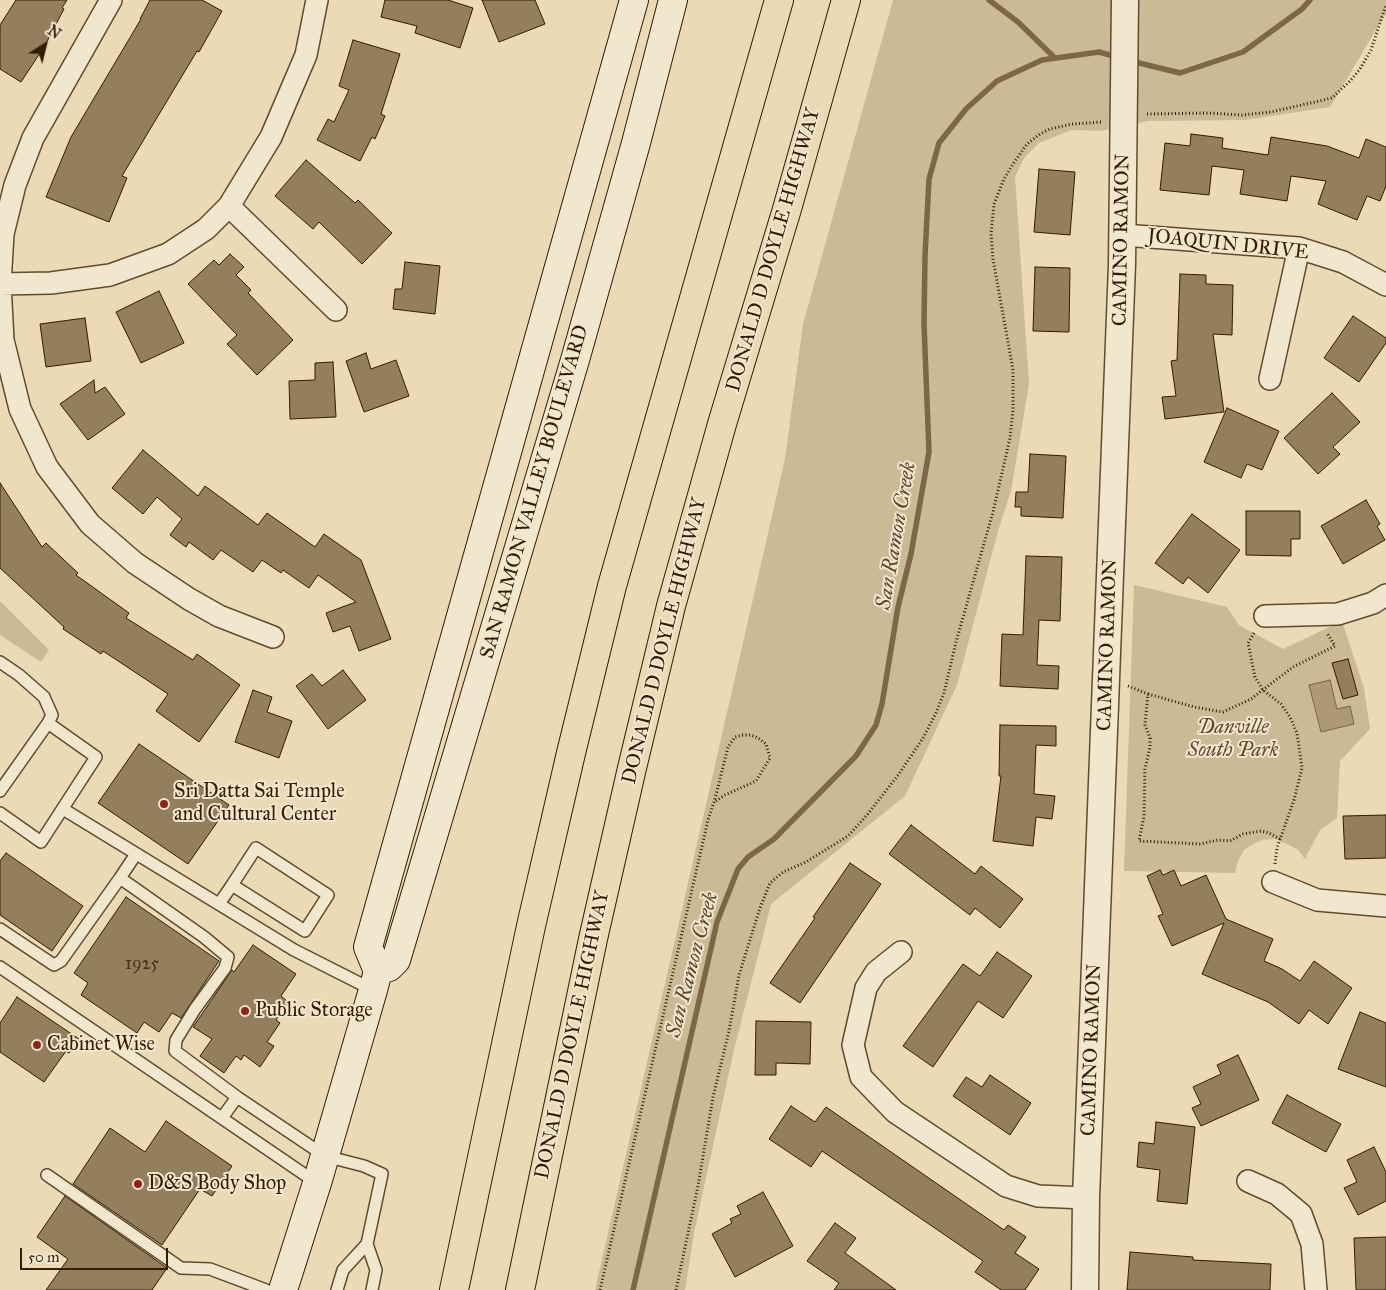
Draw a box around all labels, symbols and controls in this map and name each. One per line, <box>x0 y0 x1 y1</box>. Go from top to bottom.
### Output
north arrow <box>20 20 70 70</box>
text: N <box>44 22 64 43</box>
street label: DONALD D DOYLE HIGHWAY <box>722 105 826 395</box>
street label: CAMINO RAMON <box>1108 154 1136 326</box>
street label: JOAQUIN DRIVE <box>1146 225 1310 265</box>
street label: SAN RAMON VALLEY BOULEVARD <box>476 322 594 662</box>
water label: San Ramon Creek <box>872 460 922 612</box>
street label: DONALD D DOYLE HIGHWAY <box>618 495 712 787</box>
street label: CAMINO RAMON <box>1093 558 1123 732</box>
park label: Danville South Park <box>1188 716 1278 763</box>
place label: Sri Datta Sai Temple and Cultural Center <box>174 780 344 827</box>
marker: Sri Datta Sai Temple and Cultural Center <box>158 798 170 810</box>
street label: DONALD D DOYLE HIGHWAY <box>531 889 615 1181</box>
water label: San Ramon Creek <box>661 890 725 1040</box>
house number: 1925 <box>125 954 159 976</box>
street label: CAMINO RAMON <box>1077 963 1107 1137</box>
place label: Public Storage <box>255 999 373 1023</box>
marker: Public Storage <box>239 1005 251 1017</box>
place label: Cabinet Wise <box>47 1033 155 1057</box>
marker: Cabinet Wise <box>31 1039 43 1051</box>
place label: D&S Body Shop <box>148 1172 286 1196</box>
marker: D&S Body Shop <box>132 1178 144 1190</box>
scale bar <box>22 1238 170 1270</box>
text: 50 m <box>28 1248 60 1266</box>

